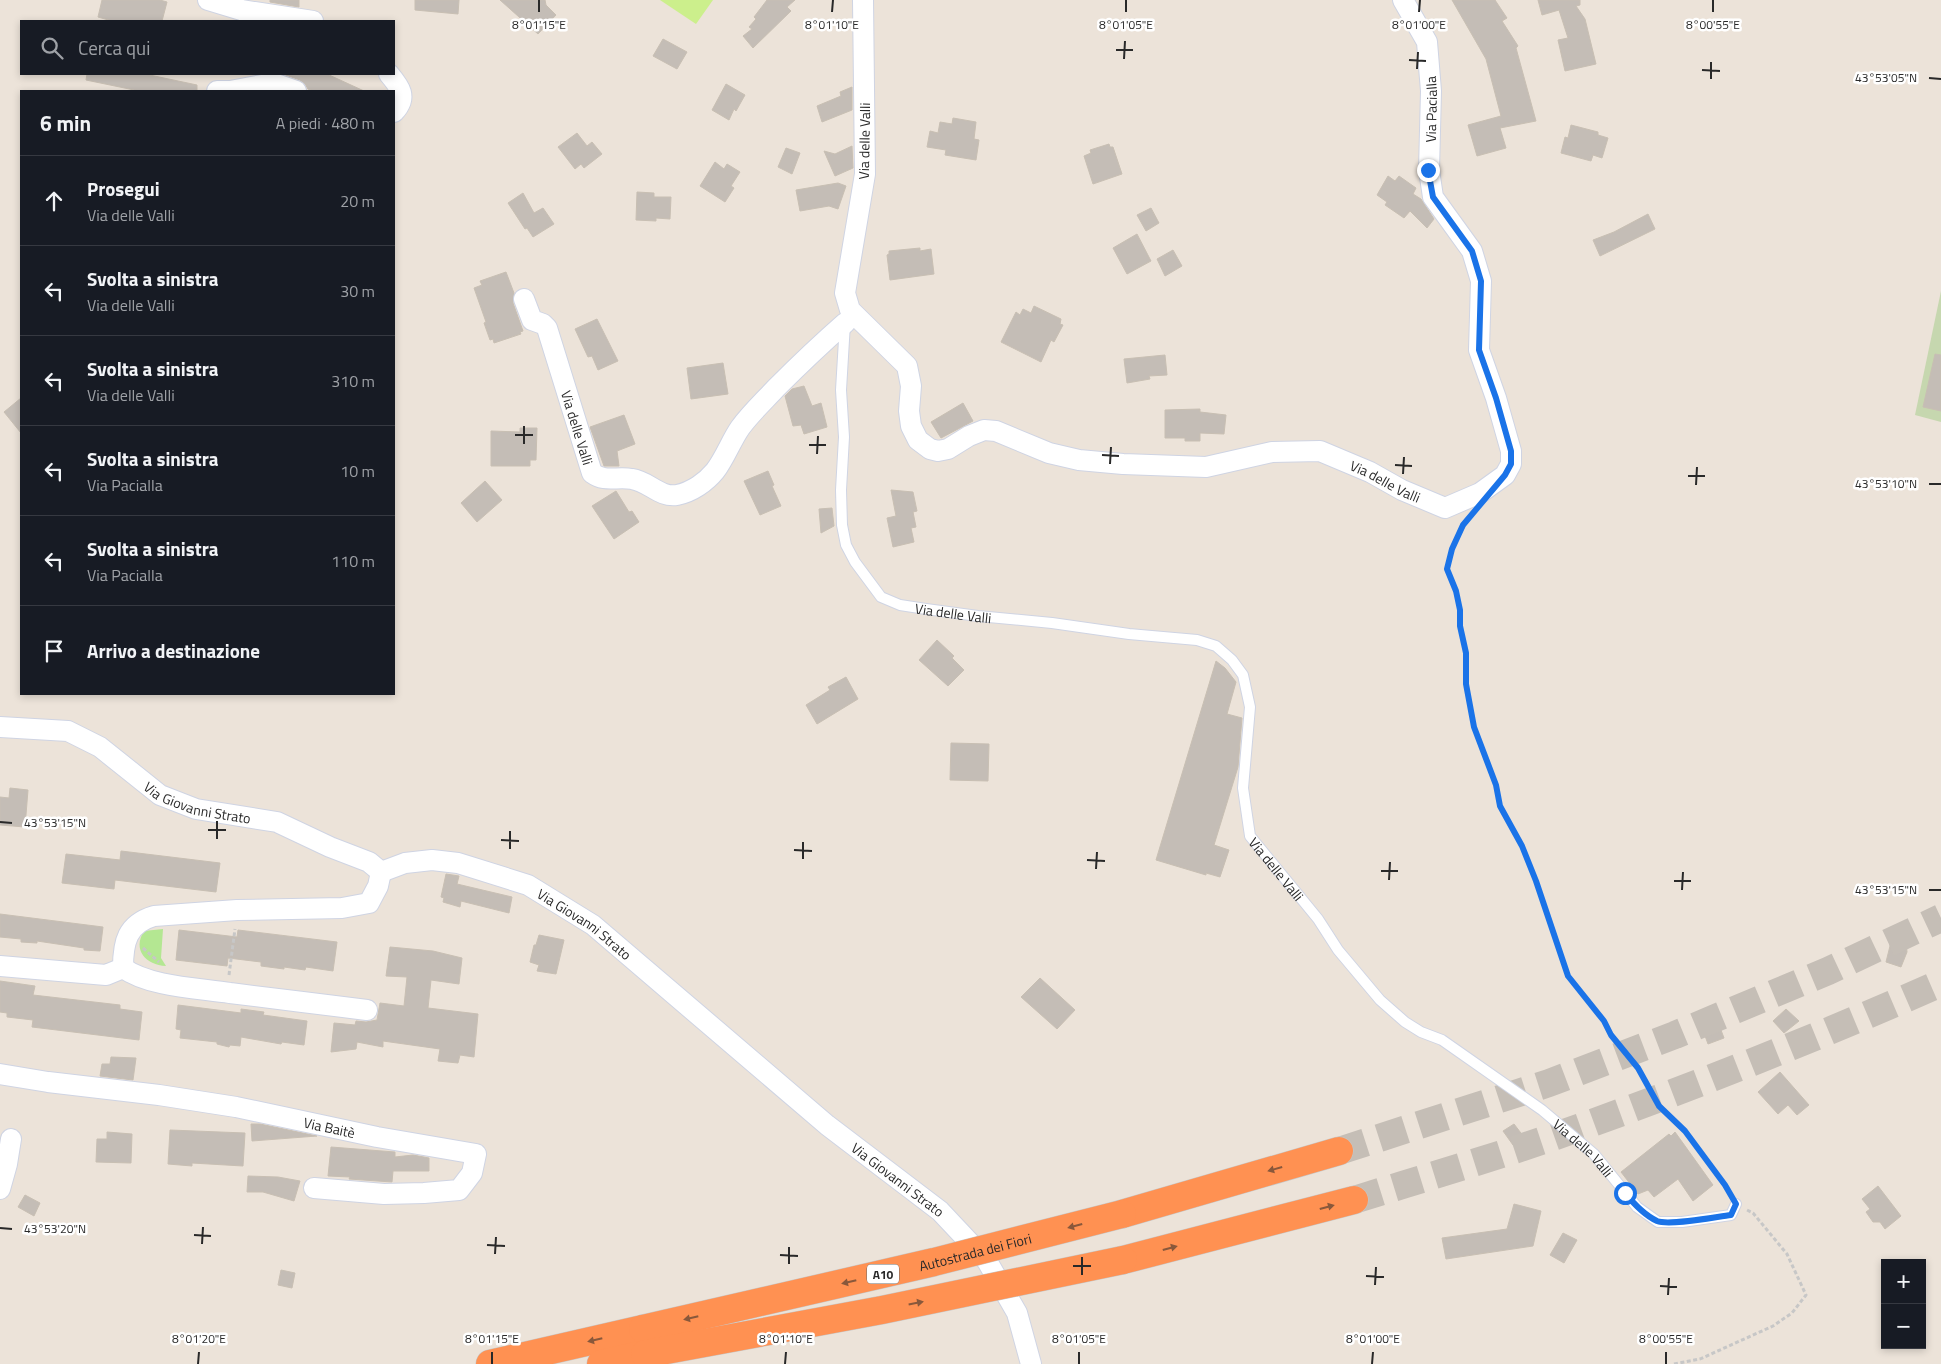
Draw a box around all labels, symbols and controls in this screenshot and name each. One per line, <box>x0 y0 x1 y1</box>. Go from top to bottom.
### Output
text: 8°01'15"E <box>512 15 566 34</box>
text: 8°01'10"E <box>805 15 859 34</box>
text: 8°01'05"E <box>1099 15 1153 34</box>
text: 8°01'00"E <box>1392 15 1446 34</box>
text: 8°00'55"E <box>1686 15 1740 34</box>
search box <box>20 20 395 75</box>
text: Cerca qui <box>78 33 150 62</box>
icon: search <box>38 34 66 62</box>
text: 43°53'05"N <box>1855 68 1917 87</box>
street label: Via Pacialla <box>1419 75 1442 143</box>
street label: Via delle Valli <box>853 102 875 180</box>
text: 6 min <box>40 107 91 139</box>
text: A piedi · 480 m <box>276 111 375 135</box>
route end <box>1417 159 1440 182</box>
text: Prosegui <box>87 174 160 203</box>
icon: ahead <box>40 187 68 215</box>
text: 20 m <box>340 189 375 213</box>
text: Via delle Valli <box>87 203 175 227</box>
text: Svolta a sinistra <box>87 264 218 293</box>
icon: left <box>40 277 68 305</box>
text: 30 m <box>340 279 375 303</box>
text: Via delle Valli <box>87 293 175 317</box>
text: Svolta a sinistra <box>87 354 218 383</box>
icon: left <box>40 367 68 395</box>
text: 310 m <box>331 369 375 393</box>
text: Via delle Valli <box>87 383 175 407</box>
street label: Via delle Valli <box>556 388 599 467</box>
text: Svolta a sinistra <box>87 444 218 473</box>
street label: Via delle Valli <box>1347 454 1424 507</box>
icon: left <box>40 457 68 485</box>
text: 10 m <box>340 459 375 483</box>
text: Via Pacialla <box>87 473 163 497</box>
text: 43°53'10"N <box>1855 474 1917 493</box>
text: Svolta a sinistra <box>87 534 218 563</box>
icon: left <box>40 547 68 575</box>
text: 110 m <box>331 549 375 573</box>
text: Via Pacialla <box>87 563 163 587</box>
street label: Via delle Valli <box>914 597 992 628</box>
text: Arrivo a destinazione <box>87 636 260 665</box>
icon: arrive <box>40 637 68 665</box>
street label: Via Giovanni Strato <box>140 776 253 828</box>
text: 43°53'15"N <box>24 813 86 832</box>
street label: Via delle Valli <box>1244 832 1309 905</box>
text: 43°53'15"N <box>1855 880 1917 899</box>
street label: Via Giovanni Strato <box>533 883 636 964</box>
street label: Via Baitè <box>302 1111 357 1143</box>
street label: Via delle Valli <box>1549 1113 1619 1181</box>
street label: Via Giovanni Strato <box>847 1137 949 1221</box>
one-way arrow <box>1268 1166 1283 1174</box>
route start <box>1614 1182 1637 1205</box>
one-way arrow <box>1319 1203 1334 1211</box>
text: 43°53'20"N <box>24 1219 86 1238</box>
one-way arrow <box>1068 1222 1083 1230</box>
street label: Autostrada dei Fiori <box>917 1227 1034 1276</box>
one-way arrow <box>1162 1244 1177 1252</box>
map controls <box>1881 1259 1926 1349</box>
button: + <box>1881 1259 1926 1304</box>
road number: A10 <box>867 1264 899 1284</box>
one-way arrow <box>842 1278 857 1286</box>
one-way arrow <box>909 1299 924 1307</box>
button: − <box>1881 1304 1926 1349</box>
one-way arrow <box>684 1314 699 1322</box>
text: 8°01'20"E <box>172 1329 226 1348</box>
text: 8°01'15"E <box>465 1329 519 1348</box>
text: 8°01'10"E <box>759 1329 813 1348</box>
text: 8°01'05"E <box>1052 1329 1106 1348</box>
text: 8°01'00"E <box>1346 1329 1400 1348</box>
text: 8°00'55"E <box>1639 1329 1693 1348</box>
one-way arrow <box>588 1336 603 1344</box>

